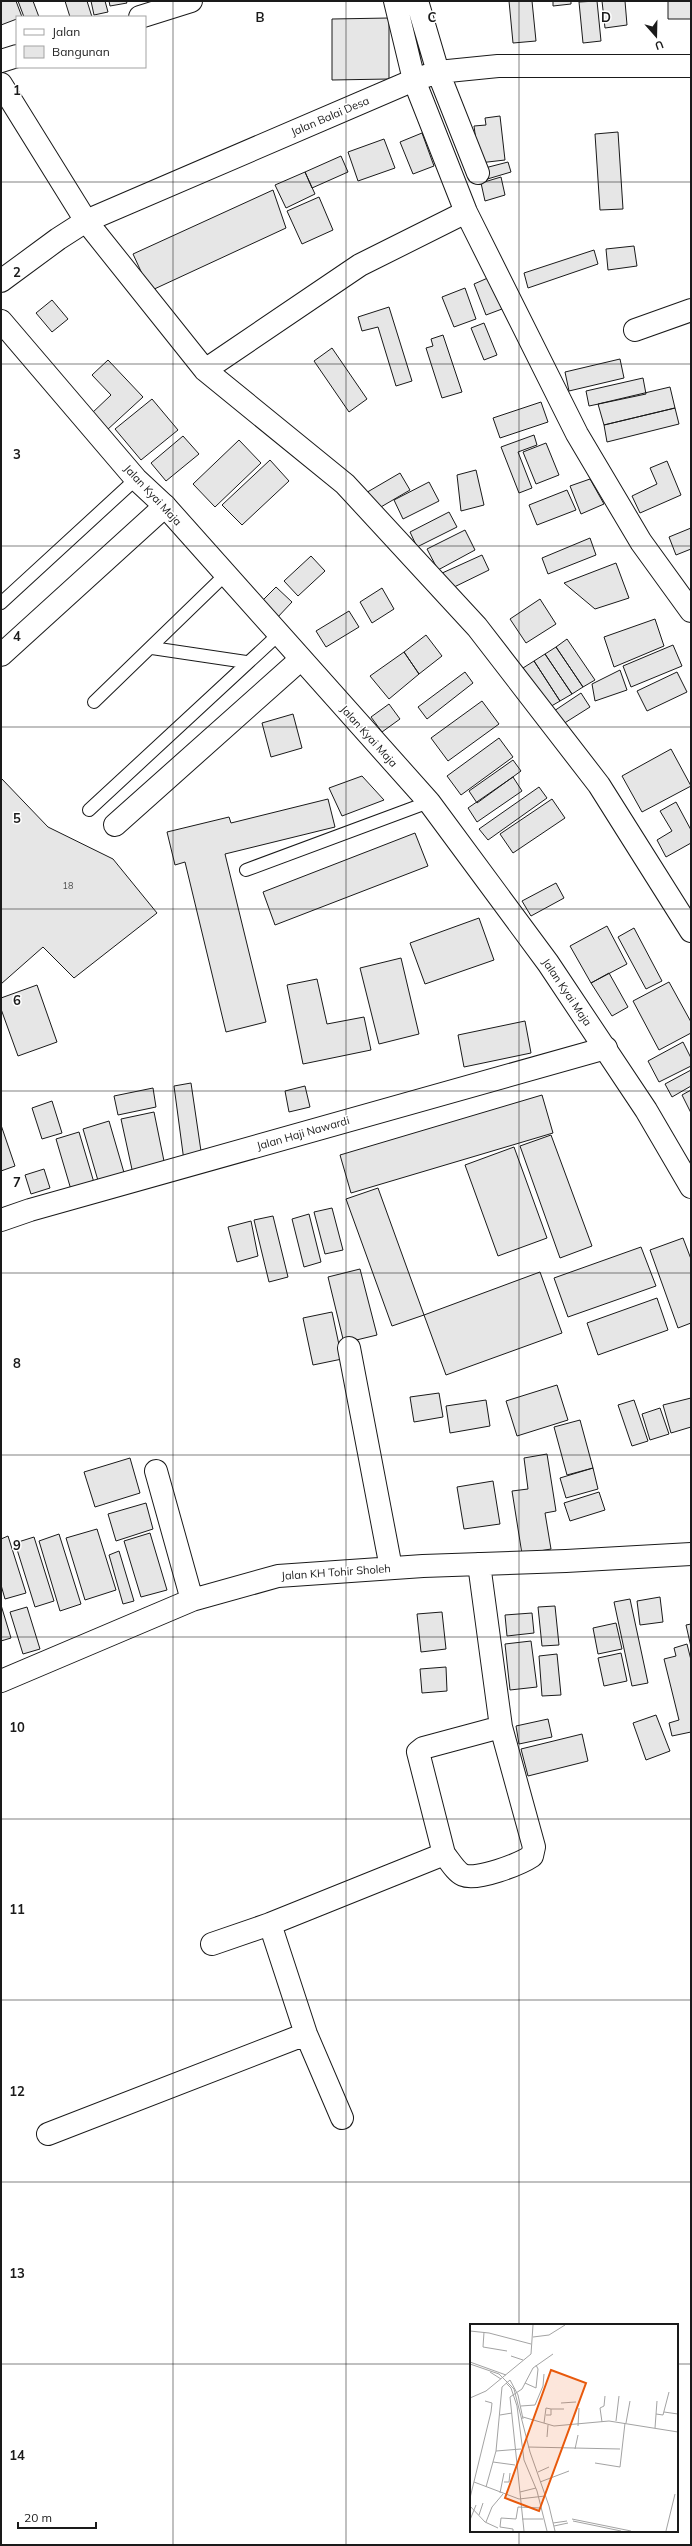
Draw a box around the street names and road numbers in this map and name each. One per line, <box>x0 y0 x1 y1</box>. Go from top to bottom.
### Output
street label: Jalan Balai Desa <box>289 93 371 139</box>
street label: Jalan Kyai Maja <box>121 462 185 528</box>
street label: Jalan Kyai Maja <box>338 702 400 770</box>
street label: Jalan Kyai Maja <box>539 956 595 1028</box>
street label: Jalan Haji Nawardi <box>255 1113 351 1153</box>
street label: Jalan KH Tohir Sholeh <box>281 1561 391 1583</box>

